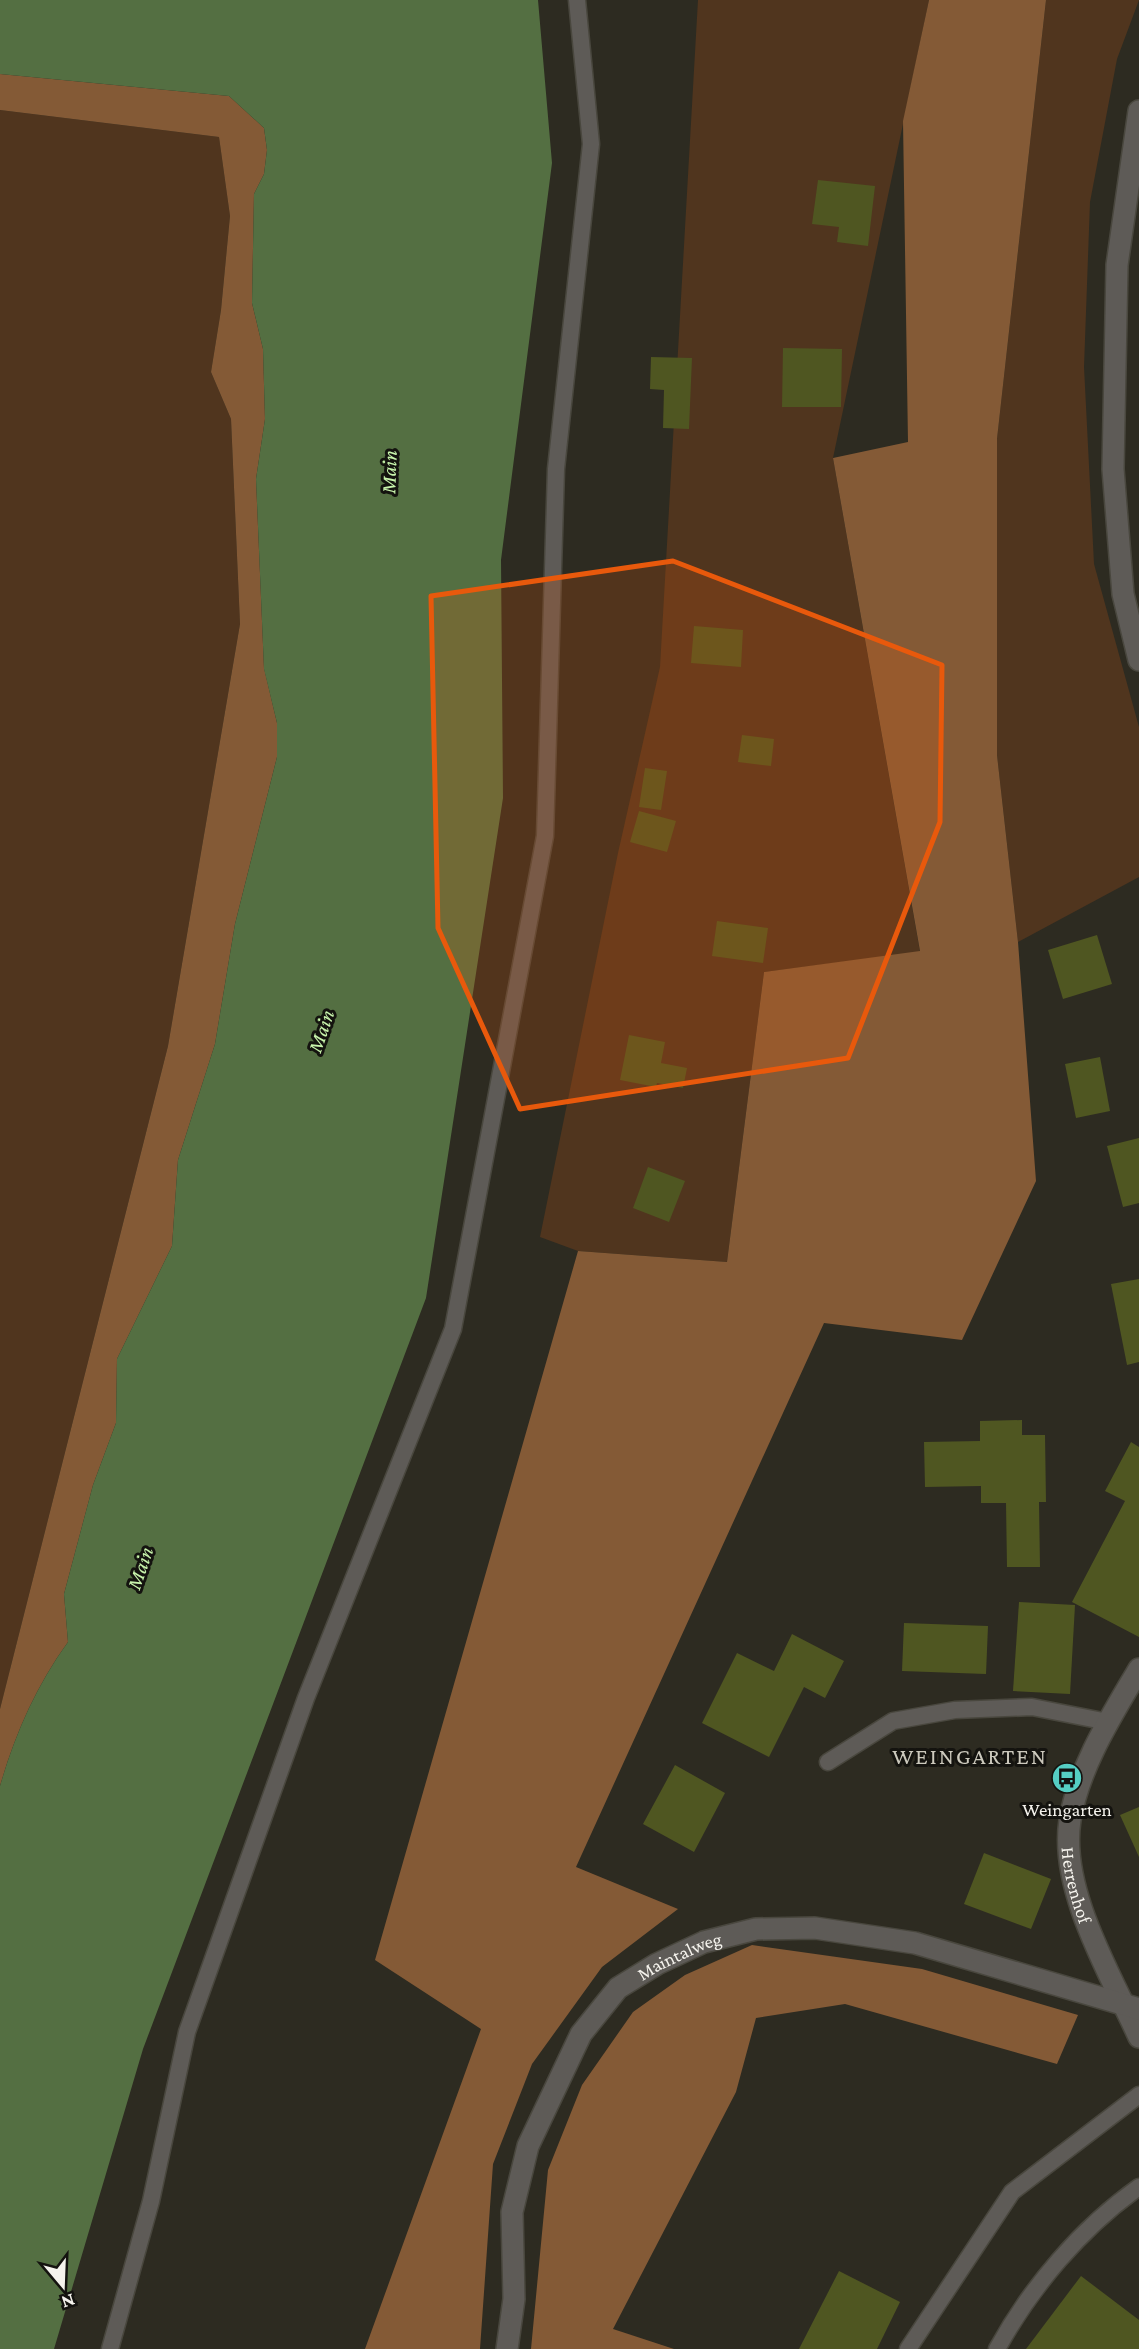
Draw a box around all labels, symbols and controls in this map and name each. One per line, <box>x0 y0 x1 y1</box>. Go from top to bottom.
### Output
water label: Main <box>376 450 402 495</box>
water label: Main <box>302 1006 339 1056</box>
water label: Main <box>121 1543 158 1593</box>
district label: WEINGARTEN <box>892 1743 1048 1769</box>
bus stop icon: Weingarten <box>1050 1761 1084 1795</box>
place label: Weingarten <box>1022 1799 1112 1820</box>
street label: Herrenhof <box>1058 1846 1097 1927</box>
street label: Maintalweg <box>633 1928 724 1984</box>
north arrow <box>28 2251 98 2321</box>
text: N <box>59 2290 78 2314</box>

